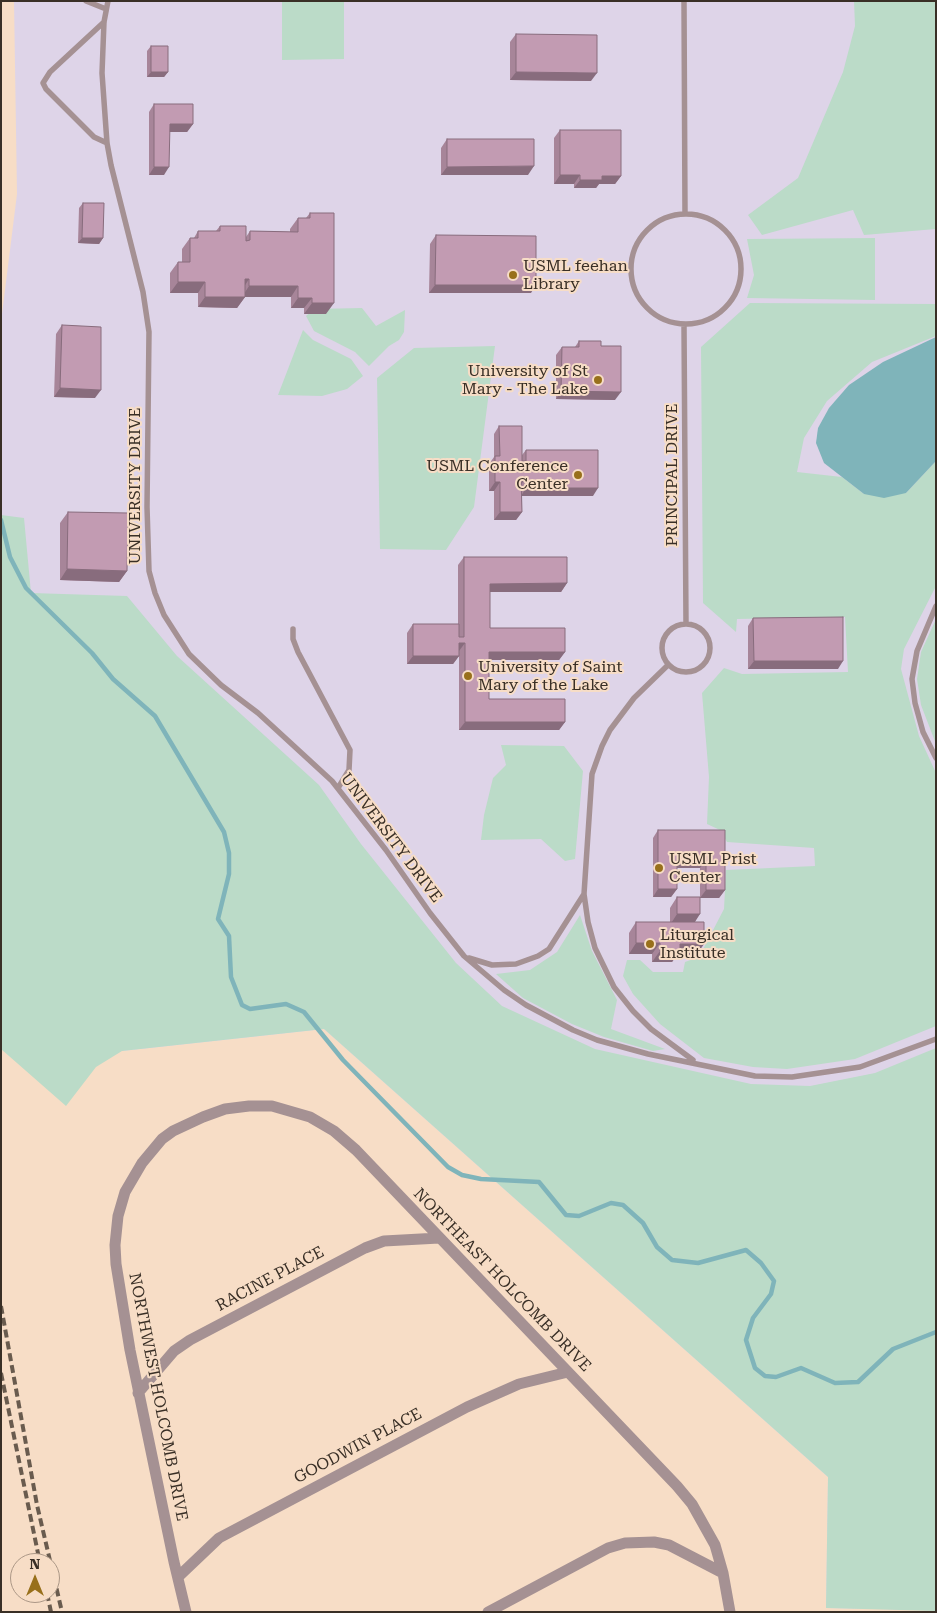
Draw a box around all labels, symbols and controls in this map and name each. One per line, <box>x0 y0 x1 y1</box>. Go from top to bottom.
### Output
place label: USML feehan Library <box>523 256 628 294</box>
marker: USML feehan Library <box>507 269 519 281</box>
place label: University of St Mary - The Lake <box>462 361 588 399</box>
marker: University of St Mary - The Lake <box>592 374 604 386</box>
street label: PRINCIPAL DRIVE <box>662 403 682 547</box>
street label: UNIVERSITY DRIVE <box>125 407 145 565</box>
place label: USML Conference Center <box>426 456 568 494</box>
marker: USML Conference Center <box>572 469 584 481</box>
place label: University of Saint Mary of the Lake <box>478 657 623 695</box>
marker: University of Saint Mary of the Lake <box>462 670 474 682</box>
street label: UNIVERSITY DRIVE <box>336 770 446 906</box>
place label: USML Prist Center <box>669 849 757 887</box>
marker: USML Prist Center <box>653 862 665 874</box>
place label: Liturgical Institute <box>660 925 734 963</box>
marker: Liturgical Institute <box>644 938 656 950</box>
street label: NORTHEAST HOLCOMB DRIVE <box>409 1184 595 1376</box>
street label: RACINE PLACE <box>213 1242 327 1316</box>
street label: NORTHWEST HOLCOMB DRIVE <box>124 1271 192 1523</box>
street label: GOODWIN PLACE <box>291 1404 425 1488</box>
north arrow <box>10 1553 60 1603</box>
text: N <box>30 1556 40 1572</box>

